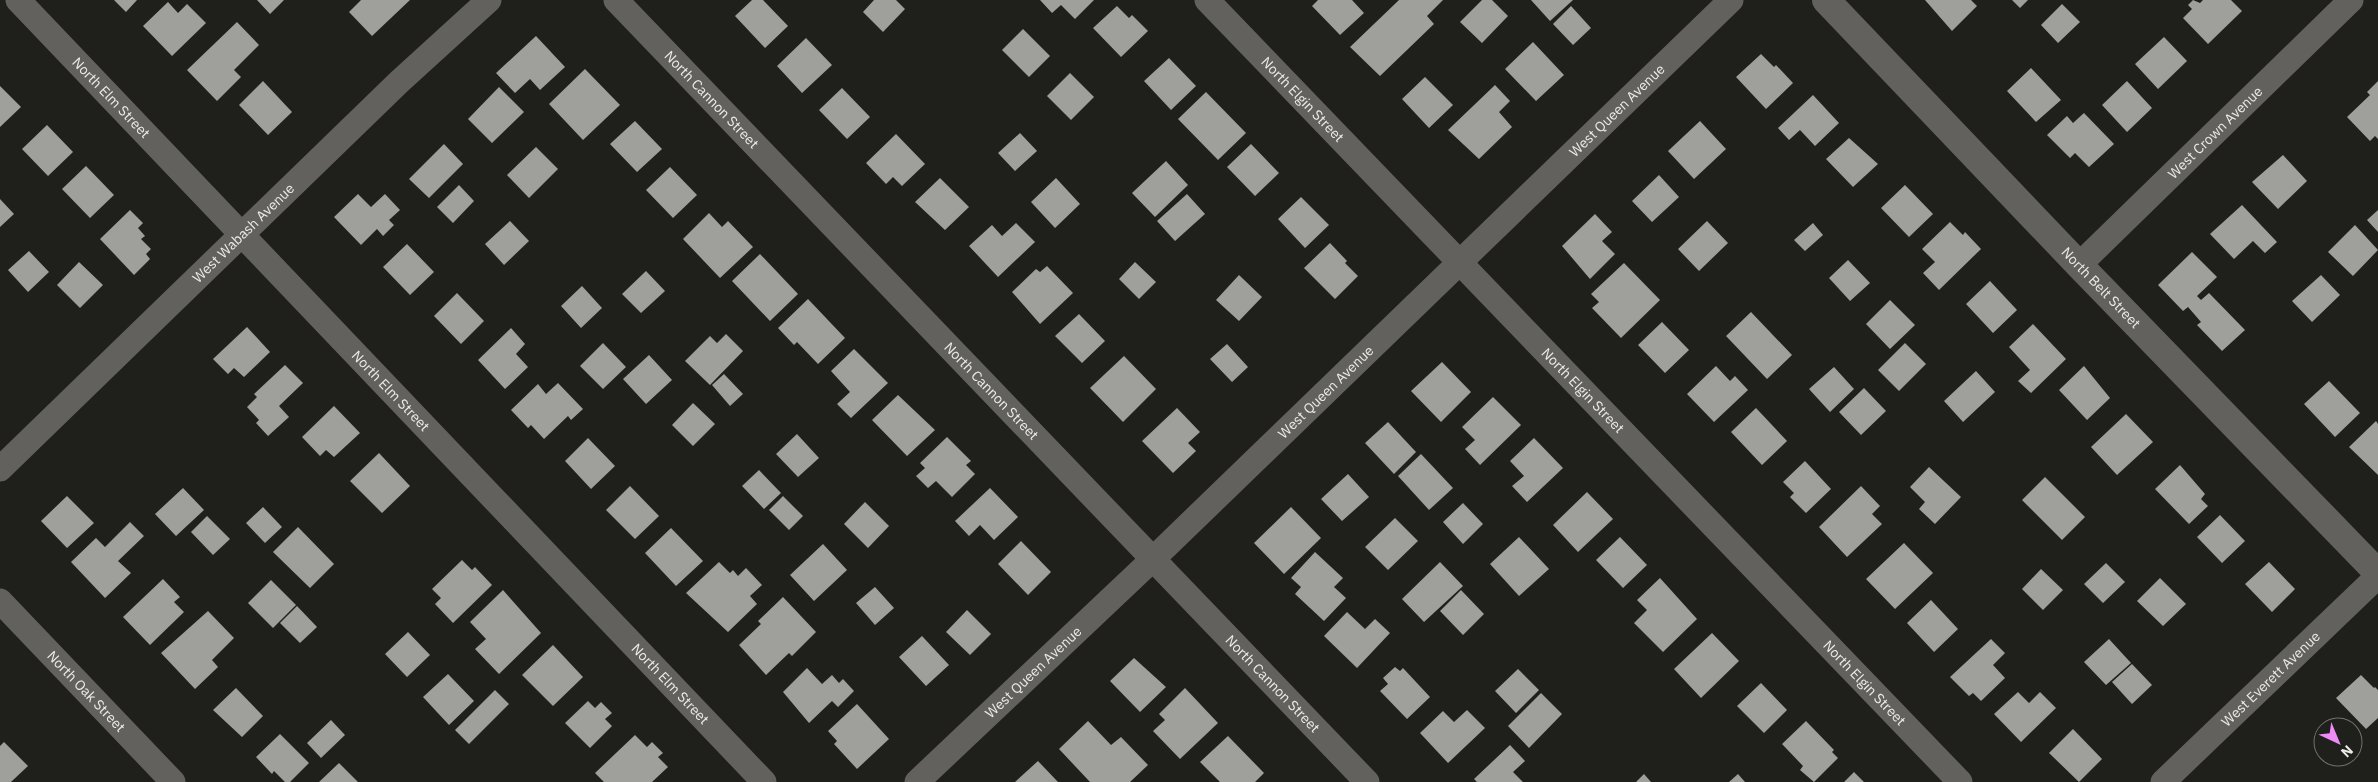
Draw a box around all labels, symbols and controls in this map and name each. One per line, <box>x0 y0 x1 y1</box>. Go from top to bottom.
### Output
street label: North Cannon Street <box>660 47 763 152</box>
street label: North Elm Street <box>68 53 154 142</box>
street label: North Elgin Street <box>1257 53 1348 146</box>
street label: West Queen Avenue <box>1565 60 1669 161</box>
street label: West Crown Avenue <box>2164 82 2266 183</box>
street label: West Wabash Avenue <box>189 179 298 287</box>
street label: North Belt Street <box>2058 243 2145 332</box>
street label: North Cannon Street <box>940 338 1043 444</box>
street label: West Queen Avenue <box>1274 341 1378 442</box>
street label: North Elgin Street <box>1538 344 1628 437</box>
street label: North Elm Street <box>348 346 434 435</box>
street label: West Queen Avenue <box>981 622 1086 722</box>
street label: West Everett Avenue <box>2217 627 2324 730</box>
street label: North Cannon Street <box>1222 631 1324 736</box>
street label: North Elgin Street <box>1819 636 1910 729</box>
street label: North Elm Street <box>628 640 713 728</box>
street label: North Oak Street <box>43 647 129 736</box>
north arrow <box>2313 717 2363 767</box>
text: N <box>2337 741 2357 761</box>

